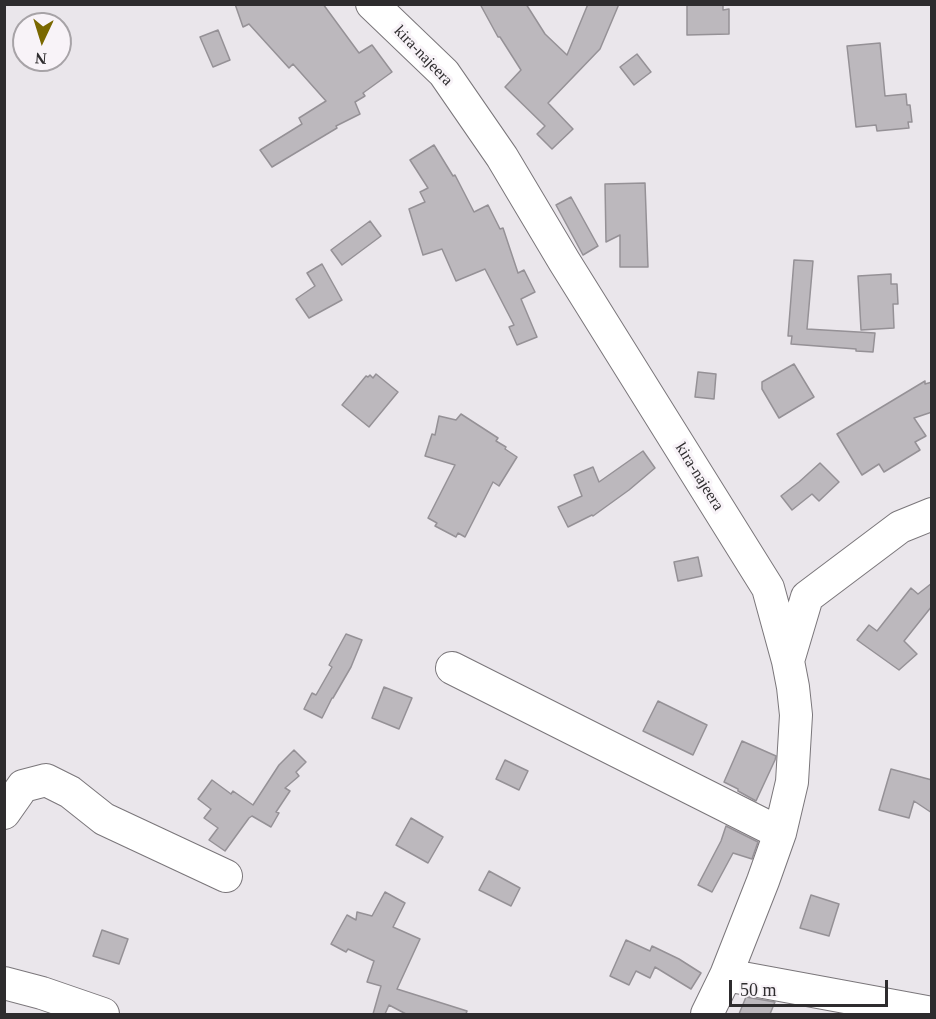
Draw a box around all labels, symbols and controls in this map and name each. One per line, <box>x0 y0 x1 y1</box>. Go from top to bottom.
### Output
north arrow <box>12 12 72 72</box>
street label: kira-najeera <box>390 22 456 90</box>
text: N <box>34 50 47 67</box>
street label: kira-najeera <box>671 440 727 514</box>
scale bar <box>732 968 891 1006</box>
text: 50 m <box>740 980 777 1000</box>

